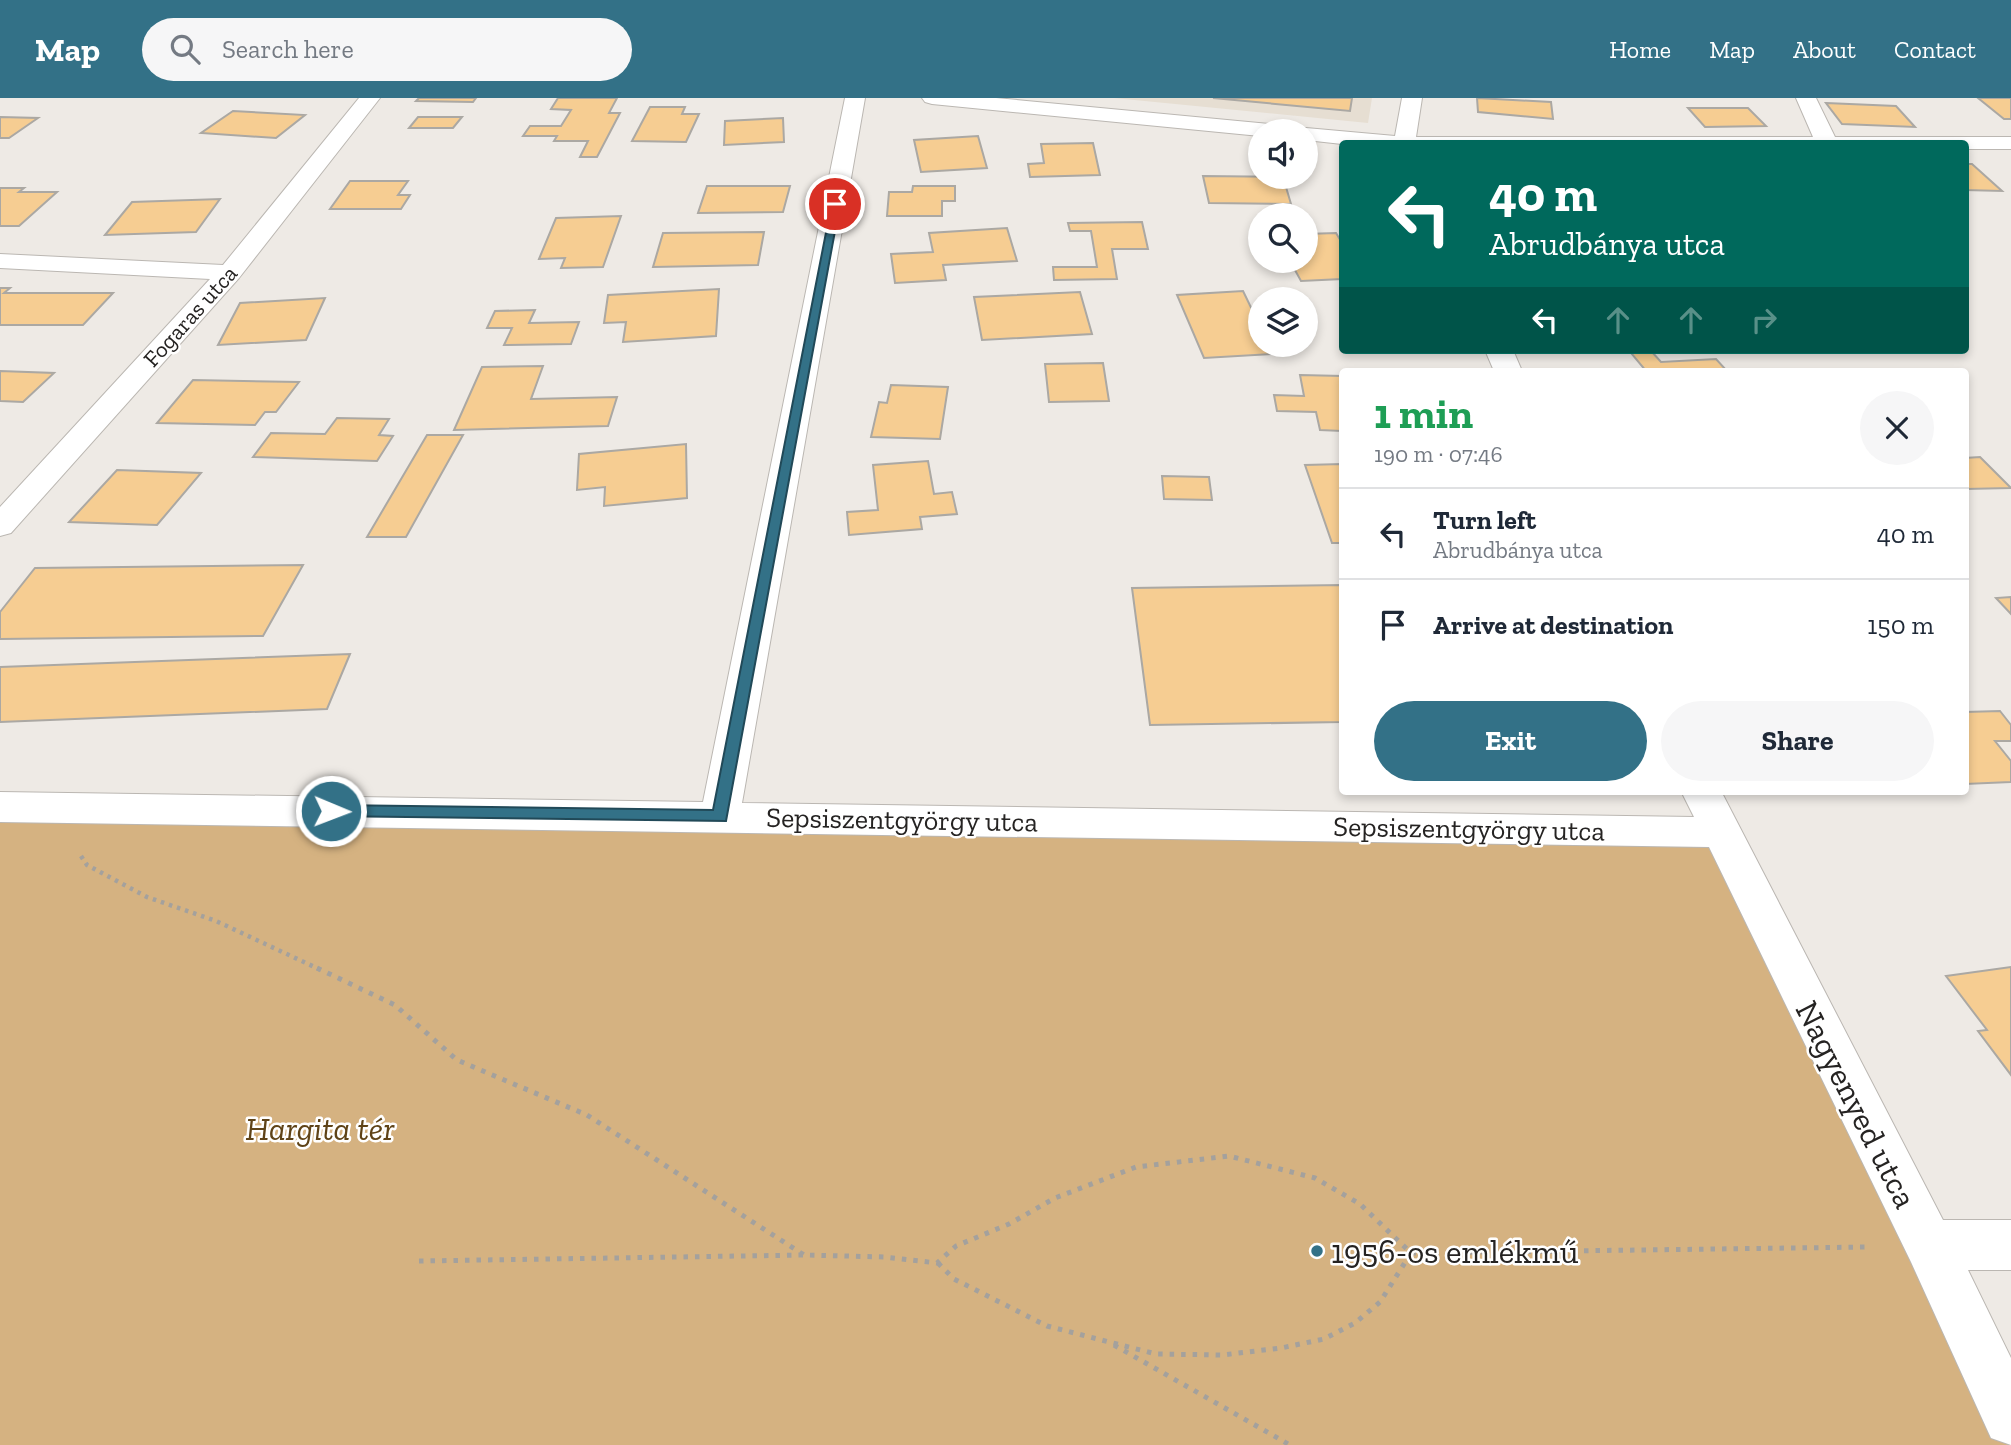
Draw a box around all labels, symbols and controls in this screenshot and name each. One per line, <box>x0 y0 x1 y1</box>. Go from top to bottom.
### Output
search box <box>142 18 632 81</box>
text: Map <box>35 30 100 69</box>
icon: search <box>166 30 204 68</box>
text: Search here <box>222 33 354 65</box>
text: Home <box>1609 35 1671 64</box>
text: Map <box>1709 35 1755 64</box>
text: About <box>1793 35 1856 64</box>
text: Contact <box>1894 35 1976 64</box>
map controls <box>1248 119 1318 357</box>
button: sound <box>1248 119 1318 189</box>
text: 40 m <box>1489 165 1597 224</box>
icon: left <box>1374 168 1465 259</box>
pin <box>805 174 865 234</box>
icon: arrive <box>816 185 854 223</box>
button: search <box>1248 203 1318 273</box>
text: Abrudbánya utca <box>1489 225 1725 263</box>
street label: Fogaras utca <box>137 259 243 373</box>
button: layers <box>1248 287 1318 357</box>
icon: left <box>1526 301 1564 339</box>
icon: ahead <box>1599 301 1637 339</box>
icon: ahead <box>1672 301 1710 339</box>
icon: right <box>1745 301 1783 339</box>
text: 1 min <box>1374 388 1473 439</box>
button: close <box>1860 391 1934 465</box>
text: 190 m · 07:46 <box>1374 440 1503 468</box>
text: Turn left <box>1433 504 1536 536</box>
icon: left <box>1374 515 1412 553</box>
text: 40 m <box>1877 518 1934 550</box>
text: Abrudbánya utca <box>1433 536 1603 564</box>
icon: arrive <box>1374 606 1412 644</box>
text: Arrive at destination <box>1433 609 1673 641</box>
text: 150 m <box>1867 609 1934 641</box>
button: Exit <box>1374 701 1647 781</box>
button: Share <box>1661 701 1934 781</box>
position arrow <box>294 774 368 848</box>
street label: Sepsiszentgyörgy utca <box>766 801 1039 838</box>
street label: Sepsiszentgyörgy utca <box>1333 810 1606 847</box>
street label: Nagyenyed utca <box>1788 994 1926 1214</box>
park label: Hargita tér <box>246 1109 395 1148</box>
place label: 1956-os emlékmű <box>1331 1232 1579 1271</box>
marker: 1956-os emlékmű <box>1309 1243 1325 1259</box>

